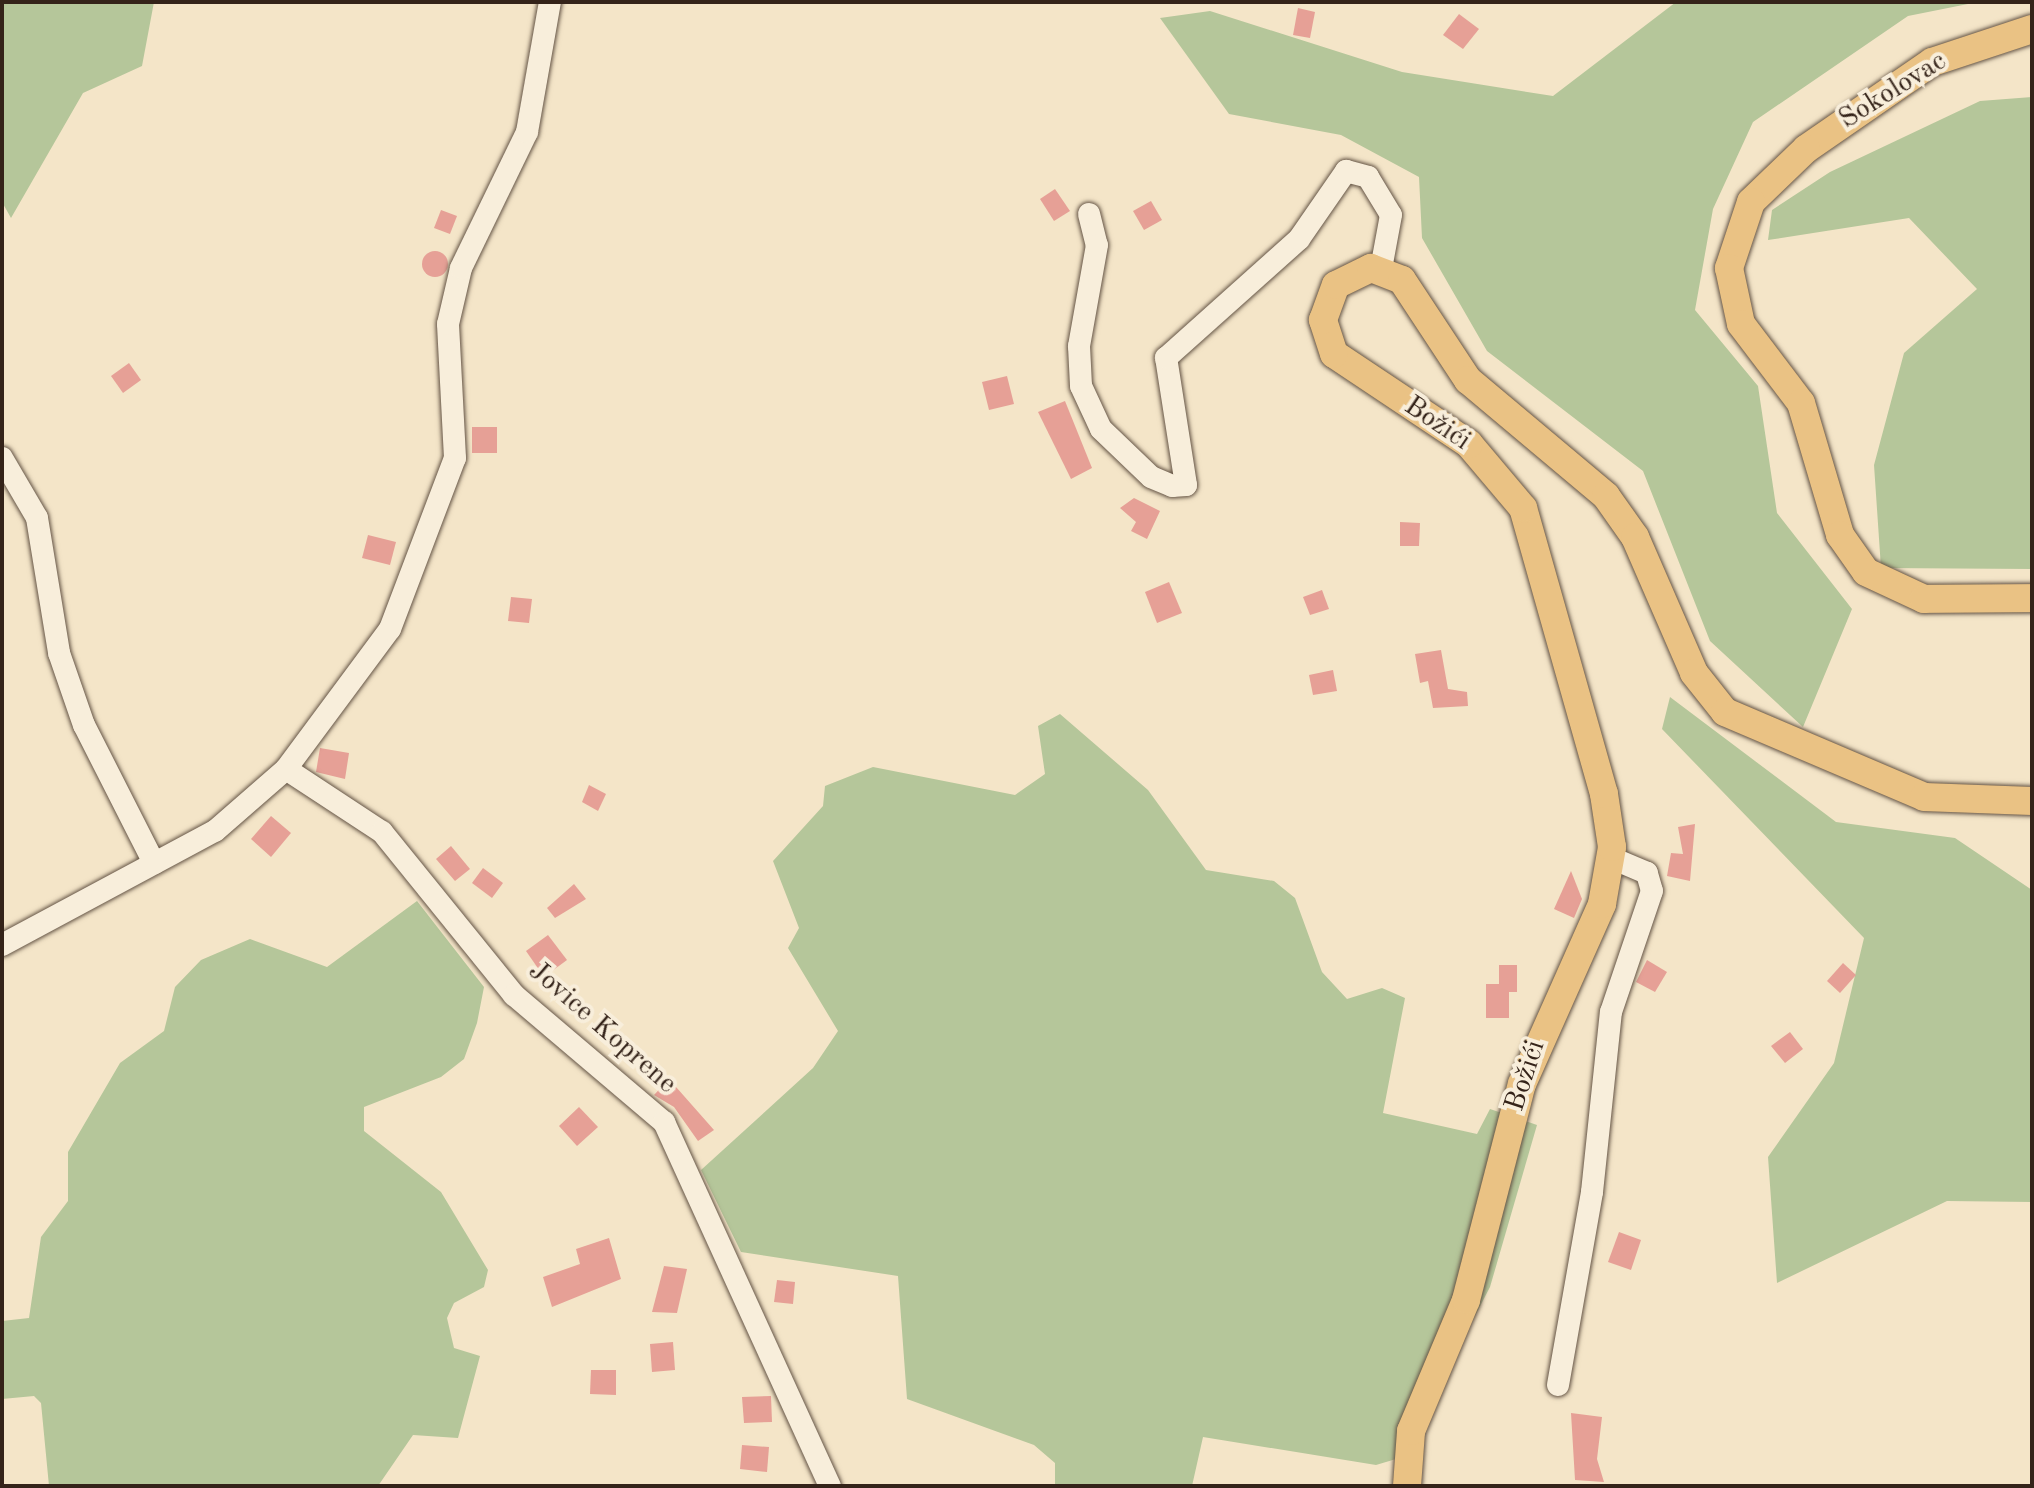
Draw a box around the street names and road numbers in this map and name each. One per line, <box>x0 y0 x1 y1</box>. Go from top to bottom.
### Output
street label: Sokolovac <box>1833 45 1953 137</box>
street label: Božići <box>1397 390 1477 458</box>
street label: Jovice Koprene <box>521 955 683 1101</box>
street label: Božići <box>1499 1036 1553 1116</box>

